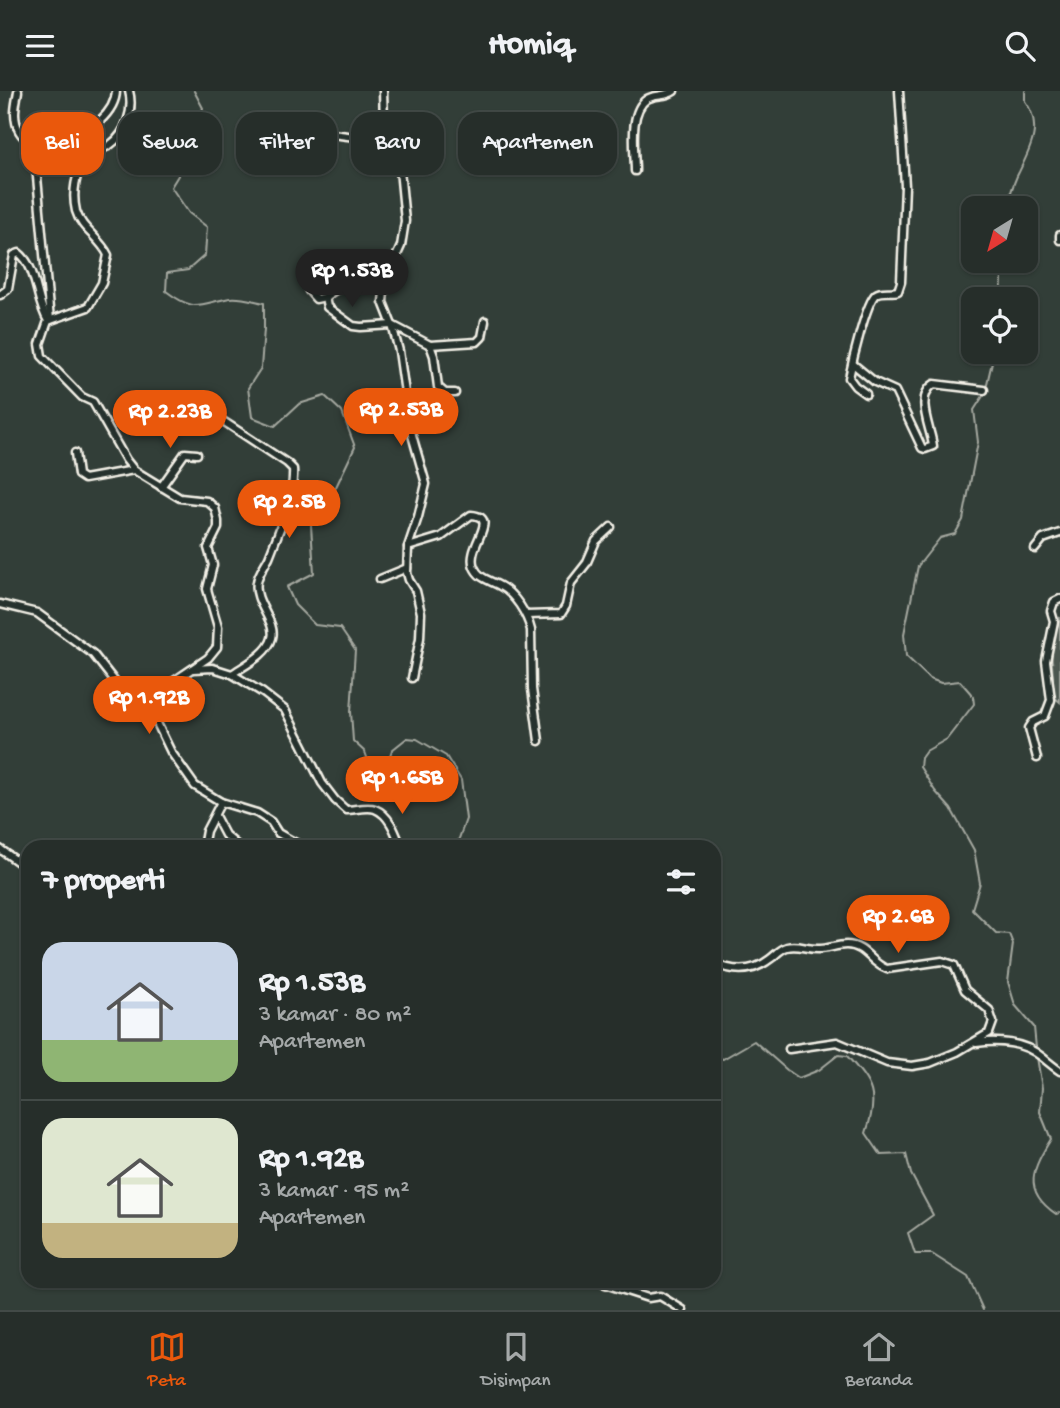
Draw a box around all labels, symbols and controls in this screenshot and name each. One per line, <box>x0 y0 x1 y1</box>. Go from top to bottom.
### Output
icon: menu <box>21 27 59 65</box>
text: Homiq <box>488 27 572 65</box>
icon: search <box>1001 27 1039 65</box>
chip: Beli <box>21 112 104 175</box>
chip: Sewa <box>118 112 222 175</box>
chip: Filter <box>236 112 337 175</box>
chip: Baru <box>351 112 444 175</box>
chip: Apartemen <box>458 112 617 175</box>
north arrow <box>961 196 1038 273</box>
map controls <box>961 196 1038 364</box>
pin: Rp 1.53B <box>280 249 424 309</box>
text: Rp 1.53B <box>311 258 393 285</box>
button: locate <box>961 287 1038 364</box>
pin: Rp 2.53B <box>329 389 473 448</box>
pin: Rp 2.23B <box>98 391 242 450</box>
text: Rp 2.53B <box>359 397 443 424</box>
text: Rp 2.23B <box>129 399 211 426</box>
pin: Rp 2.5B <box>224 481 354 540</box>
text: Rp 2.5B <box>253 489 325 516</box>
pin: Rp 1.92B <box>77 677 221 736</box>
text: Rp 1.92B <box>109 685 189 712</box>
pin: Rp 1.65B <box>330 757 474 816</box>
text: Rp 1.65B <box>362 765 442 792</box>
icon: filters <box>662 863 700 901</box>
text: 7 properti <box>42 865 165 900</box>
pin: Rp 2.6B <box>833 895 963 955</box>
text: Rp 2.6B <box>863 904 933 931</box>
text: Rp 1.53B <box>259 967 365 1002</box>
icon: home <box>98 970 182 1054</box>
text: 3 kamar · 80 m² <box>259 1002 411 1029</box>
text: Apartemen <box>259 1029 365 1056</box>
text: Rp 1.92B <box>259 1143 363 1178</box>
icon: home <box>98 1146 182 1230</box>
text: 3 kamar · 95 m² <box>259 1178 409 1205</box>
text: Apartemen <box>259 1205 365 1232</box>
tab: Peta <box>147 1328 186 1393</box>
tab: Disimpan <box>481 1328 551 1393</box>
tab: Beranda <box>845 1328 913 1393</box>

